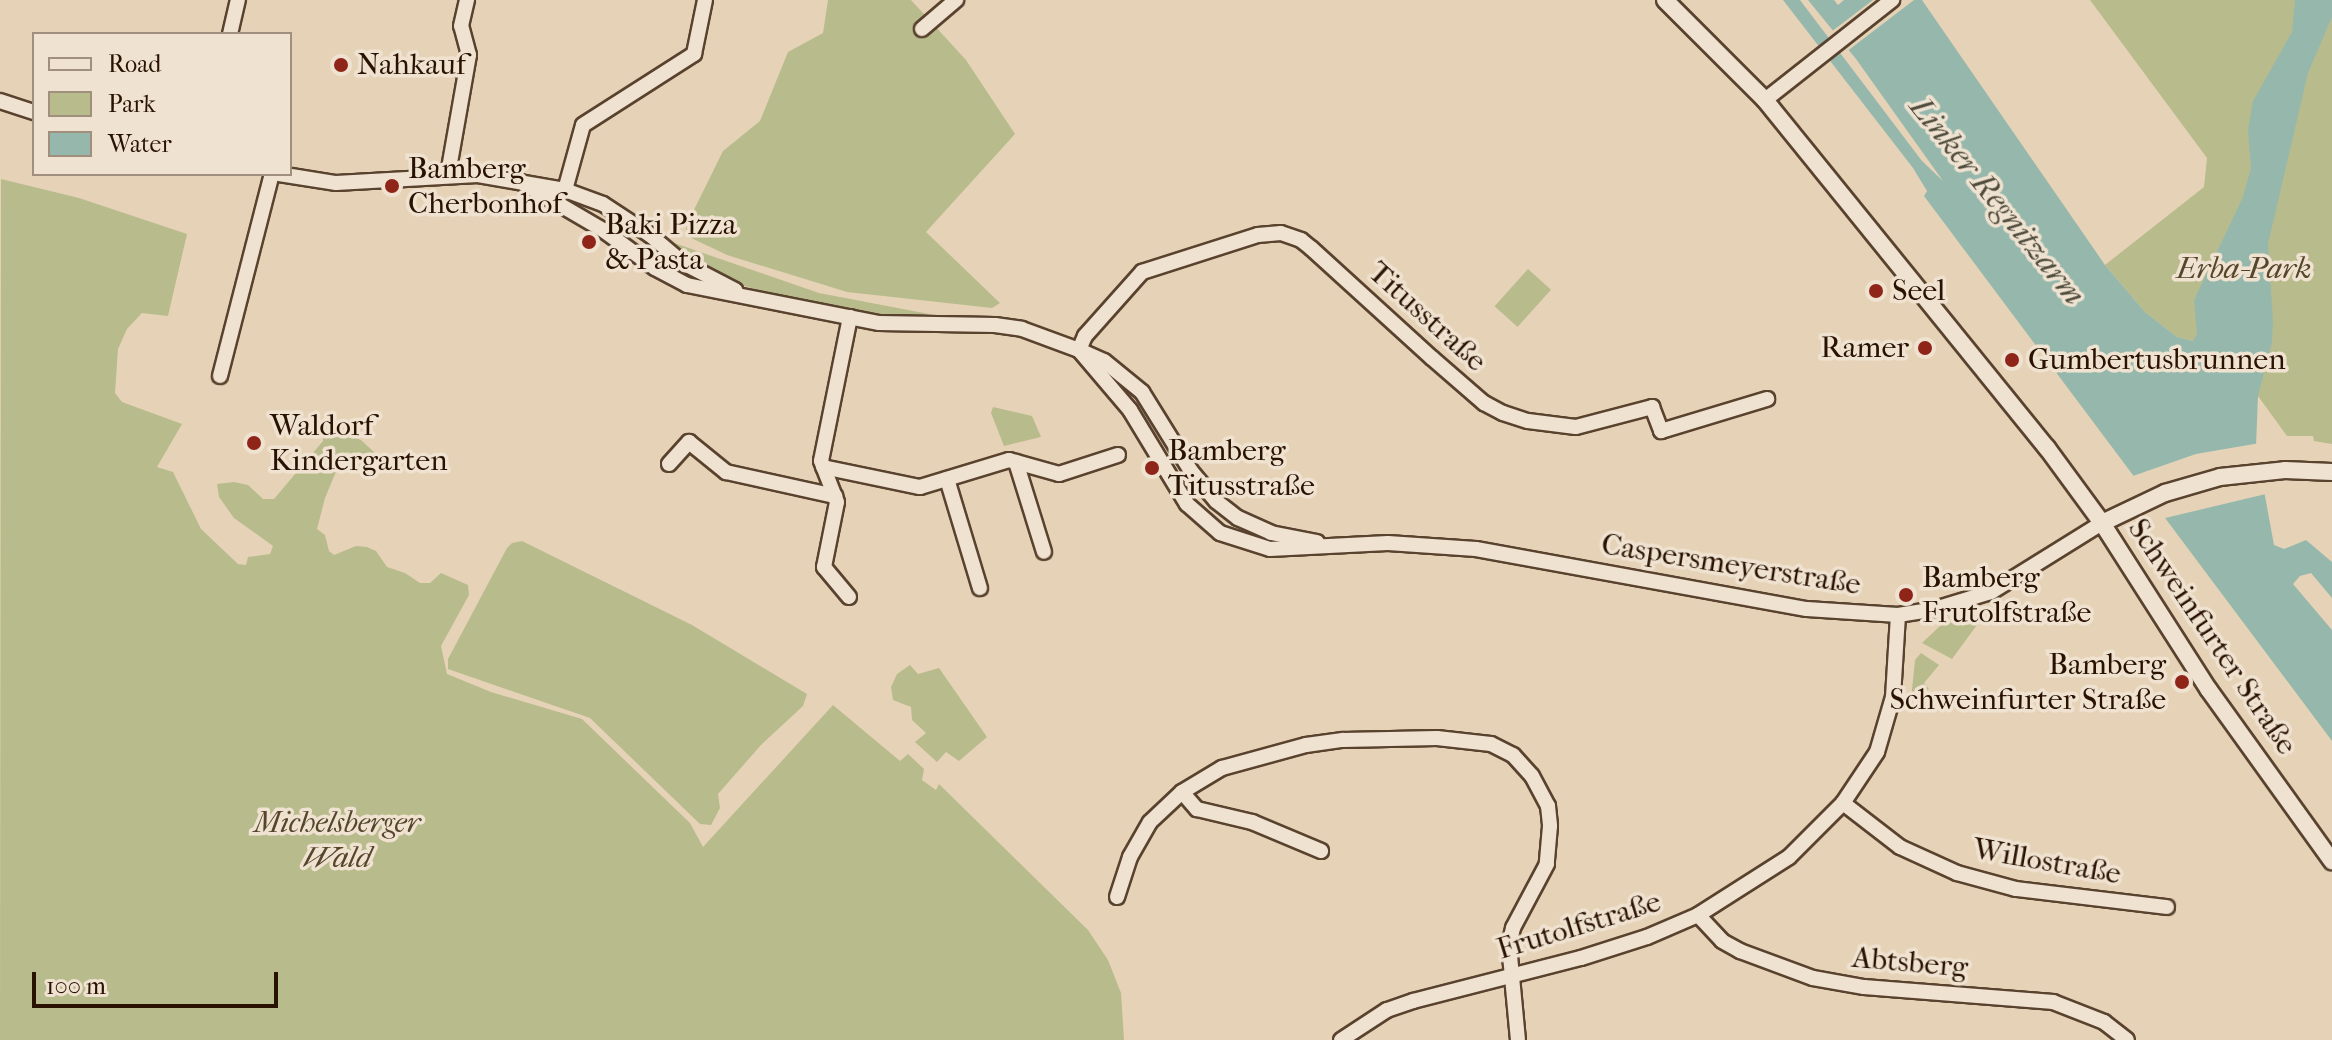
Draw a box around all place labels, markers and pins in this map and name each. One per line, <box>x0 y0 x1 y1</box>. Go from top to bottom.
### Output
place label: Nahkauf <box>357 47 466 83</box>
marker: Nahkauf <box>332 56 350 74</box>
place label: Bamberg Cherbonhof <box>408 151 562 222</box>
marker: Bamberg Cherbonhof <box>383 177 401 195</box>
place label: Baki Pizza & Pasta <box>605 207 736 278</box>
marker: Baki Pizza & Pasta <box>580 233 598 251</box>
place label: Seel <box>1892 273 1945 309</box>
marker: Seel <box>1867 282 1885 300</box>
place label: Ramer <box>1820 330 1909 366</box>
marker: Ramer <box>1916 339 1934 357</box>
place label: Gumbertusbrunnen <box>2028 342 2286 378</box>
marker: Gumbertusbrunnen <box>2003 351 2021 369</box>
place label: Waldorf Kindergarten <box>270 408 448 478</box>
place label: Bamberg Titusstraße <box>1168 433 1315 504</box>
marker: Waldorf Kindergarten <box>245 434 263 452</box>
marker: Bamberg Titusstraße <box>1143 459 1161 477</box>
place label: Bamberg Frutolfstraße <box>1922 560 2091 630</box>
marker: Bamberg Frutolfstraße <box>1897 586 1915 604</box>
place label: Bamberg Schweinfurter Straße <box>1889 647 2166 718</box>
marker: Bamberg Schweinfurter Straße <box>2173 673 2191 691</box>

